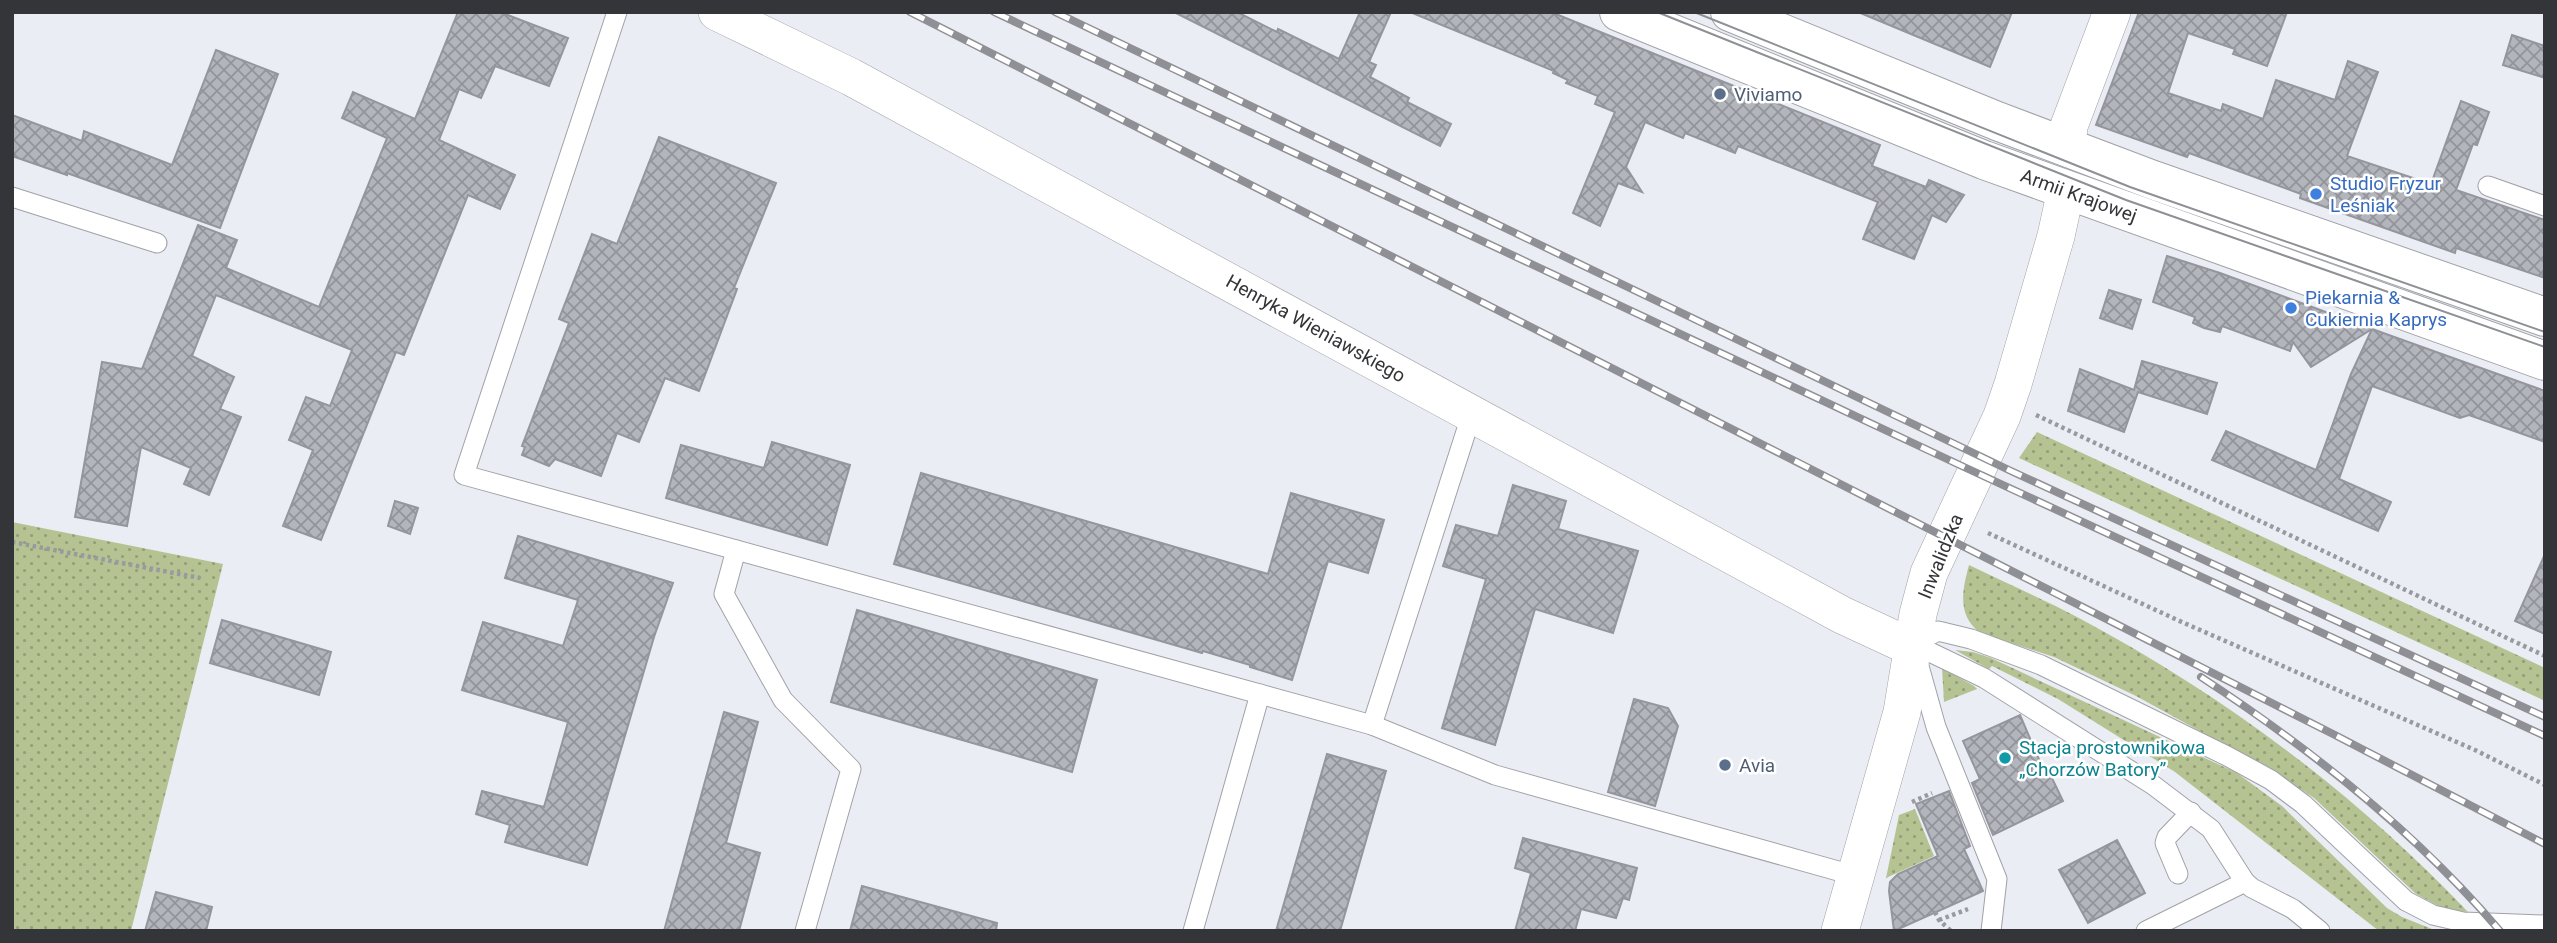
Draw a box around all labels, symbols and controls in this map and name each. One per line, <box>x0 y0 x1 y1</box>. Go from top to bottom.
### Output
place label: Viviamo <box>1734 83 1802 106</box>
marker: Viviamo <box>1712 86 1728 102</box>
street label: Armii Krajowej <box>2018 164 2140 227</box>
place label: Studio Fryzur Leśniak <box>2330 172 2442 217</box>
marker: Studio Fryzur Leśniak <box>2308 186 2324 202</box>
street label: Henryka Wieniawskiego <box>1222 270 1409 387</box>
place label: Piekarnia & Cukiernia Kaprys <box>2305 286 2447 331</box>
marker: Piekarnia & Cukiernia Kaprys <box>2283 300 2299 316</box>
street label: Inwalidzka <box>1913 510 1968 602</box>
place label: Stacja prostownikowa „Chorzów Batory” <box>2019 736 2205 781</box>
marker: Stacja prostownikowa „Chorzów Batory” <box>1997 750 2013 766</box>
place label: Avia <box>1739 754 1775 777</box>
marker: Avia <box>1717 757 1733 773</box>

